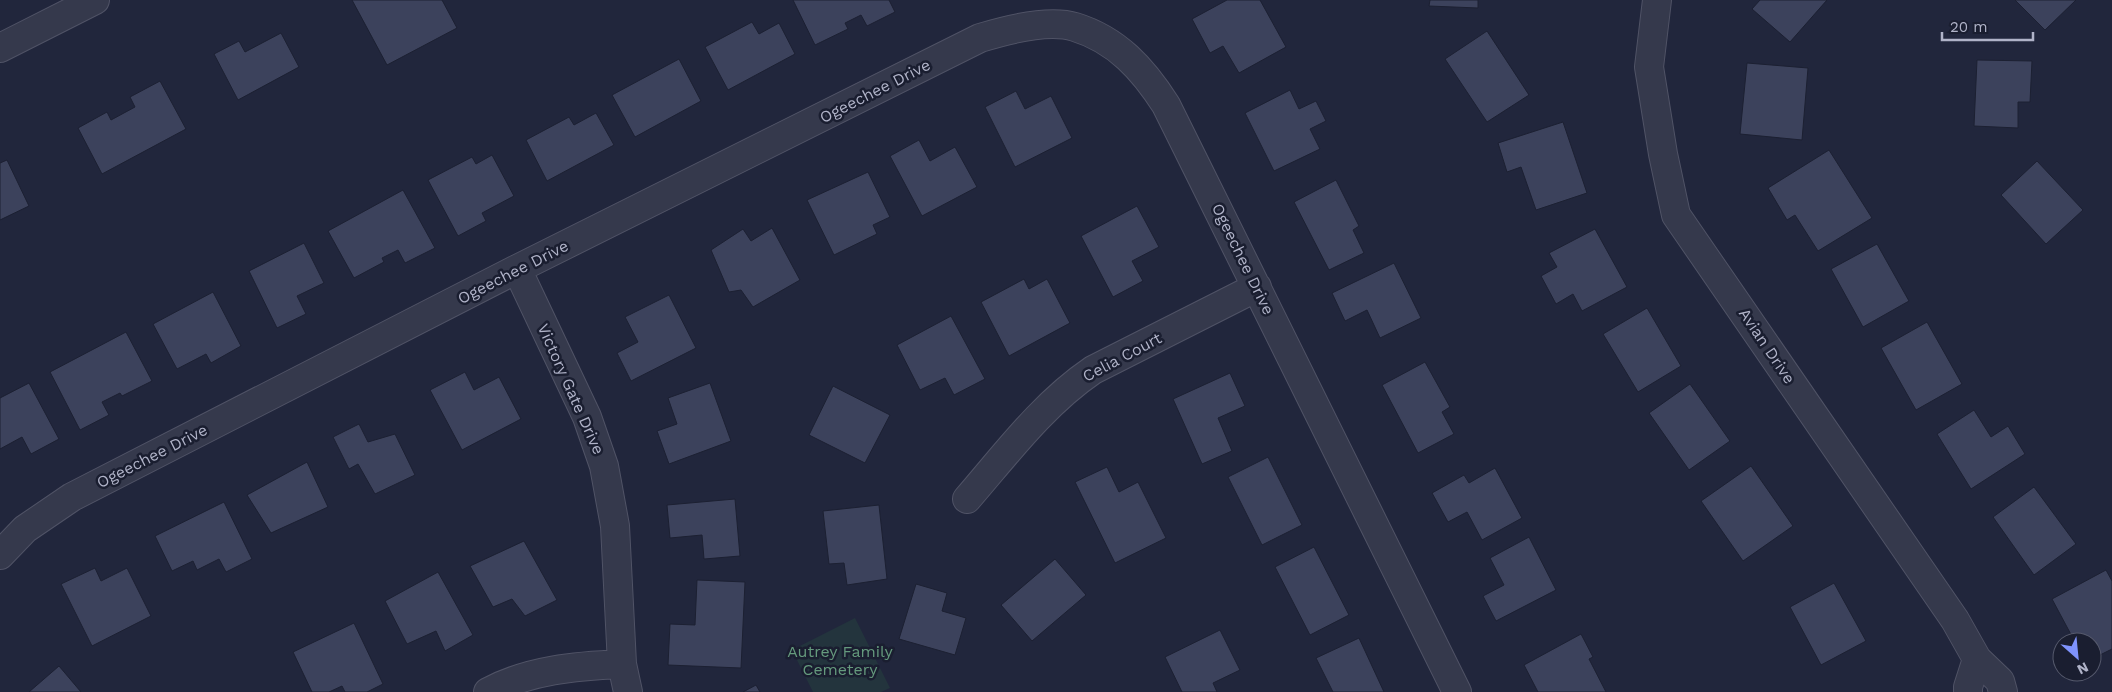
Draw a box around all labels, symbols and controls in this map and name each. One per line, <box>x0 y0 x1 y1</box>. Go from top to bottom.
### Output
scale bar <box>1942 10 2033 42</box>
text: 20 m <box>1950 18 1988 36</box>
street label: Ogeechee Drive <box>817 55 933 127</box>
street label: Ogeechee Drive <box>1208 200 1278 318</box>
street label: Ogeechee Drive <box>455 236 571 308</box>
street label: Avian Drive <box>1735 305 1799 387</box>
street label: Victory Gate Drive <box>534 321 608 457</box>
street label: Celia Court <box>1079 328 1165 386</box>
street label: Ogeechee Drive <box>94 420 210 492</box>
north arrow <box>2052 632 2102 682</box>
park label: Autrey Family Cemetery <box>787 642 894 679</box>
text: N <box>2075 659 2091 678</box>

